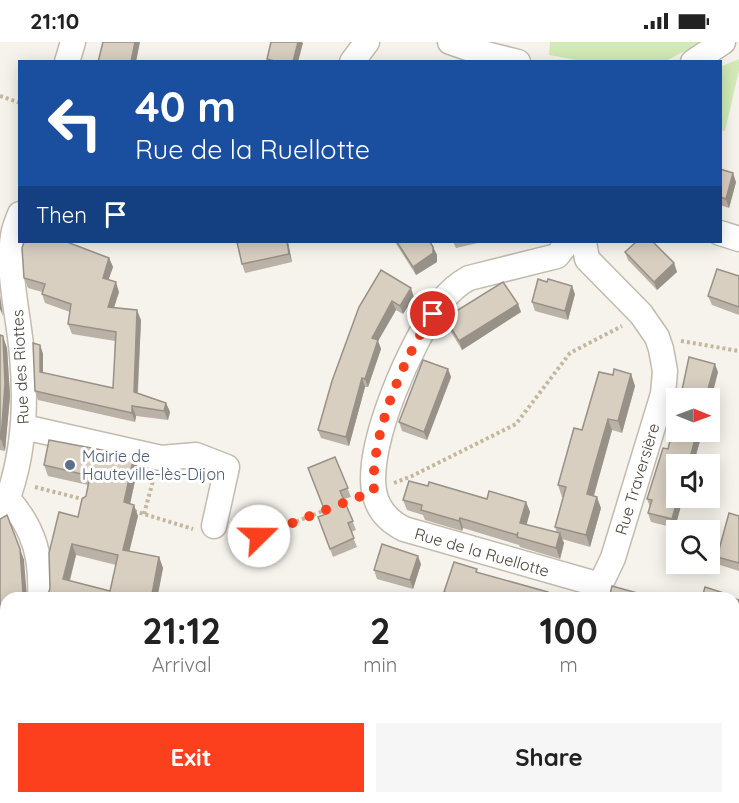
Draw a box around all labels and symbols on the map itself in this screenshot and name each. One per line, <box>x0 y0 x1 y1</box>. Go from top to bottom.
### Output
pin <box>407 288 458 339</box>
street label: Rue des Riottes <box>7 309 33 425</box>
north arrow <box>666 388 720 442</box>
street label: Rue Traversière <box>611 421 663 537</box>
place label: Mairie de Hauteville-lès-Dijon <box>82 446 225 484</box>
marker: Mairie de Hauteville-lès-Dijon <box>63 458 77 472</box>
position arrow <box>227 504 291 568</box>
street label: Rue de la Ruellotte <box>412 523 552 581</box>

